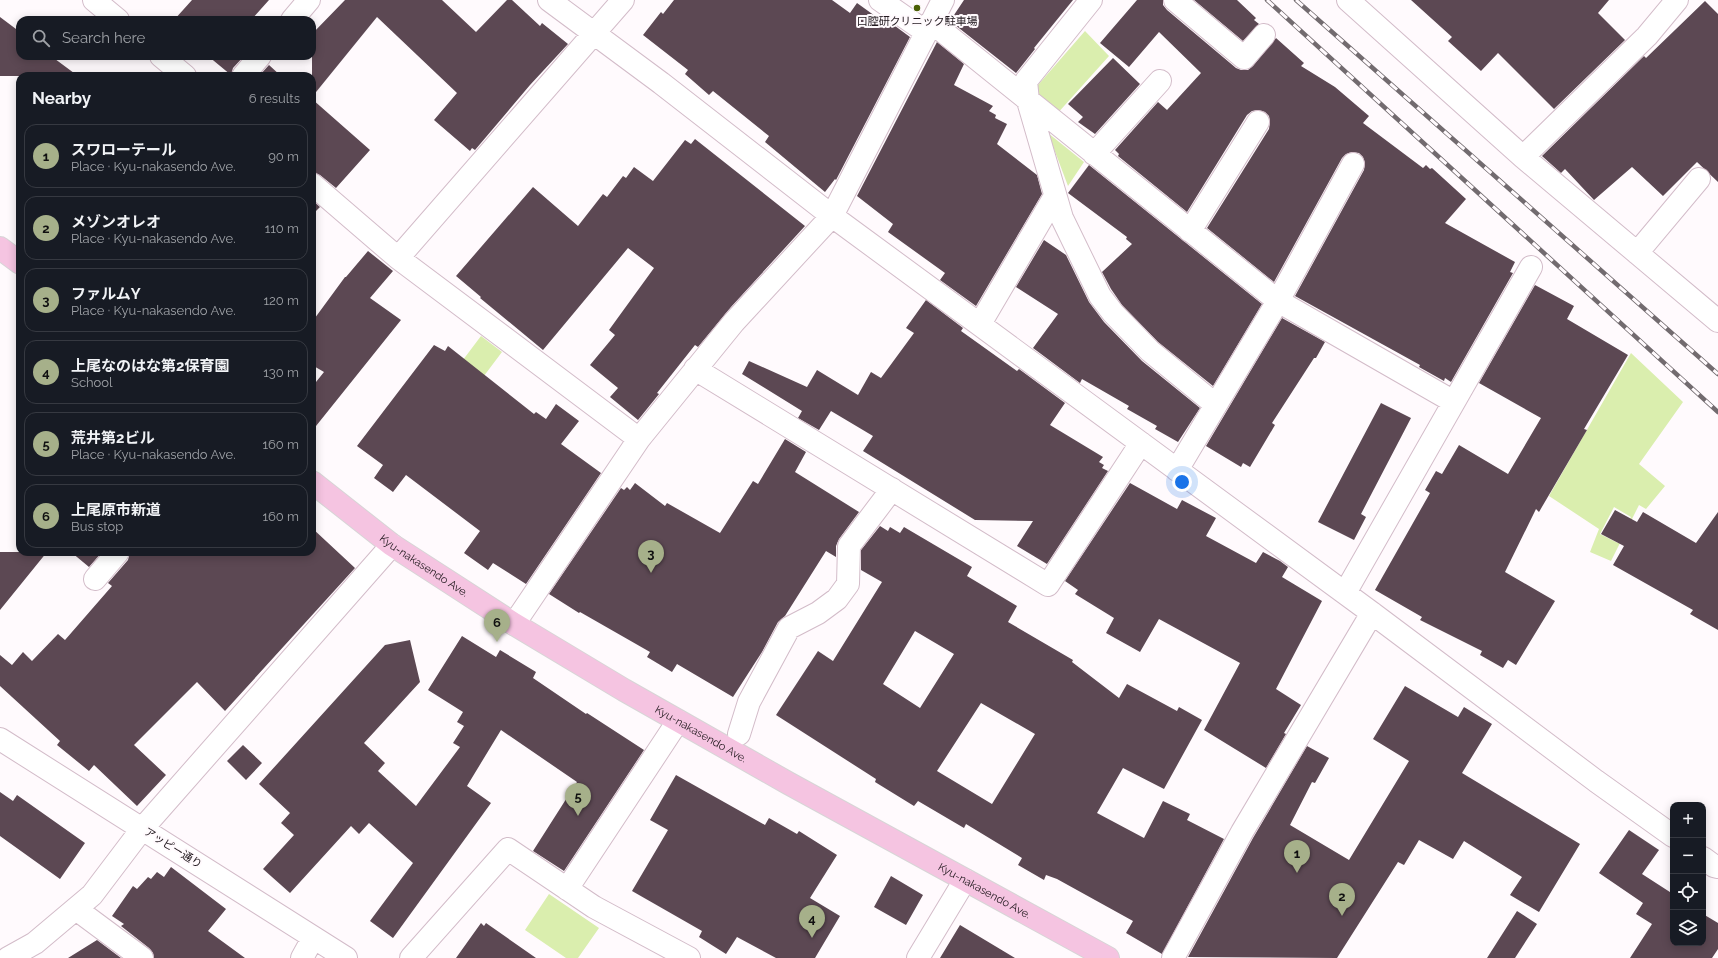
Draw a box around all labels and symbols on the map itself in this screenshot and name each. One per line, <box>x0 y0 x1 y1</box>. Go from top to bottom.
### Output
marker: 口腔研クリニック駐車場 <box>912 3 922 13</box>
place label: 口腔研クリニック駐車場 <box>857 15 978 28</box>
your location <box>1172 472 1192 492</box>
street label: Kyu-nakasendo Ave. <box>377 531 471 599</box>
pin: 3 <box>638 540 664 573</box>
pin: 6 <box>484 609 510 642</box>
street label: Kyu-nakasendo Ave. <box>653 703 749 765</box>
pin: 5 <box>565 783 591 816</box>
street label: アッピー通り <box>142 825 204 871</box>
pin: 1 <box>1284 840 1310 873</box>
street label: Kyu-nakasendo Ave. <box>936 860 1033 921</box>
pin: 2 <box>1329 883 1355 916</box>
pin: 4 <box>799 905 825 938</box>

